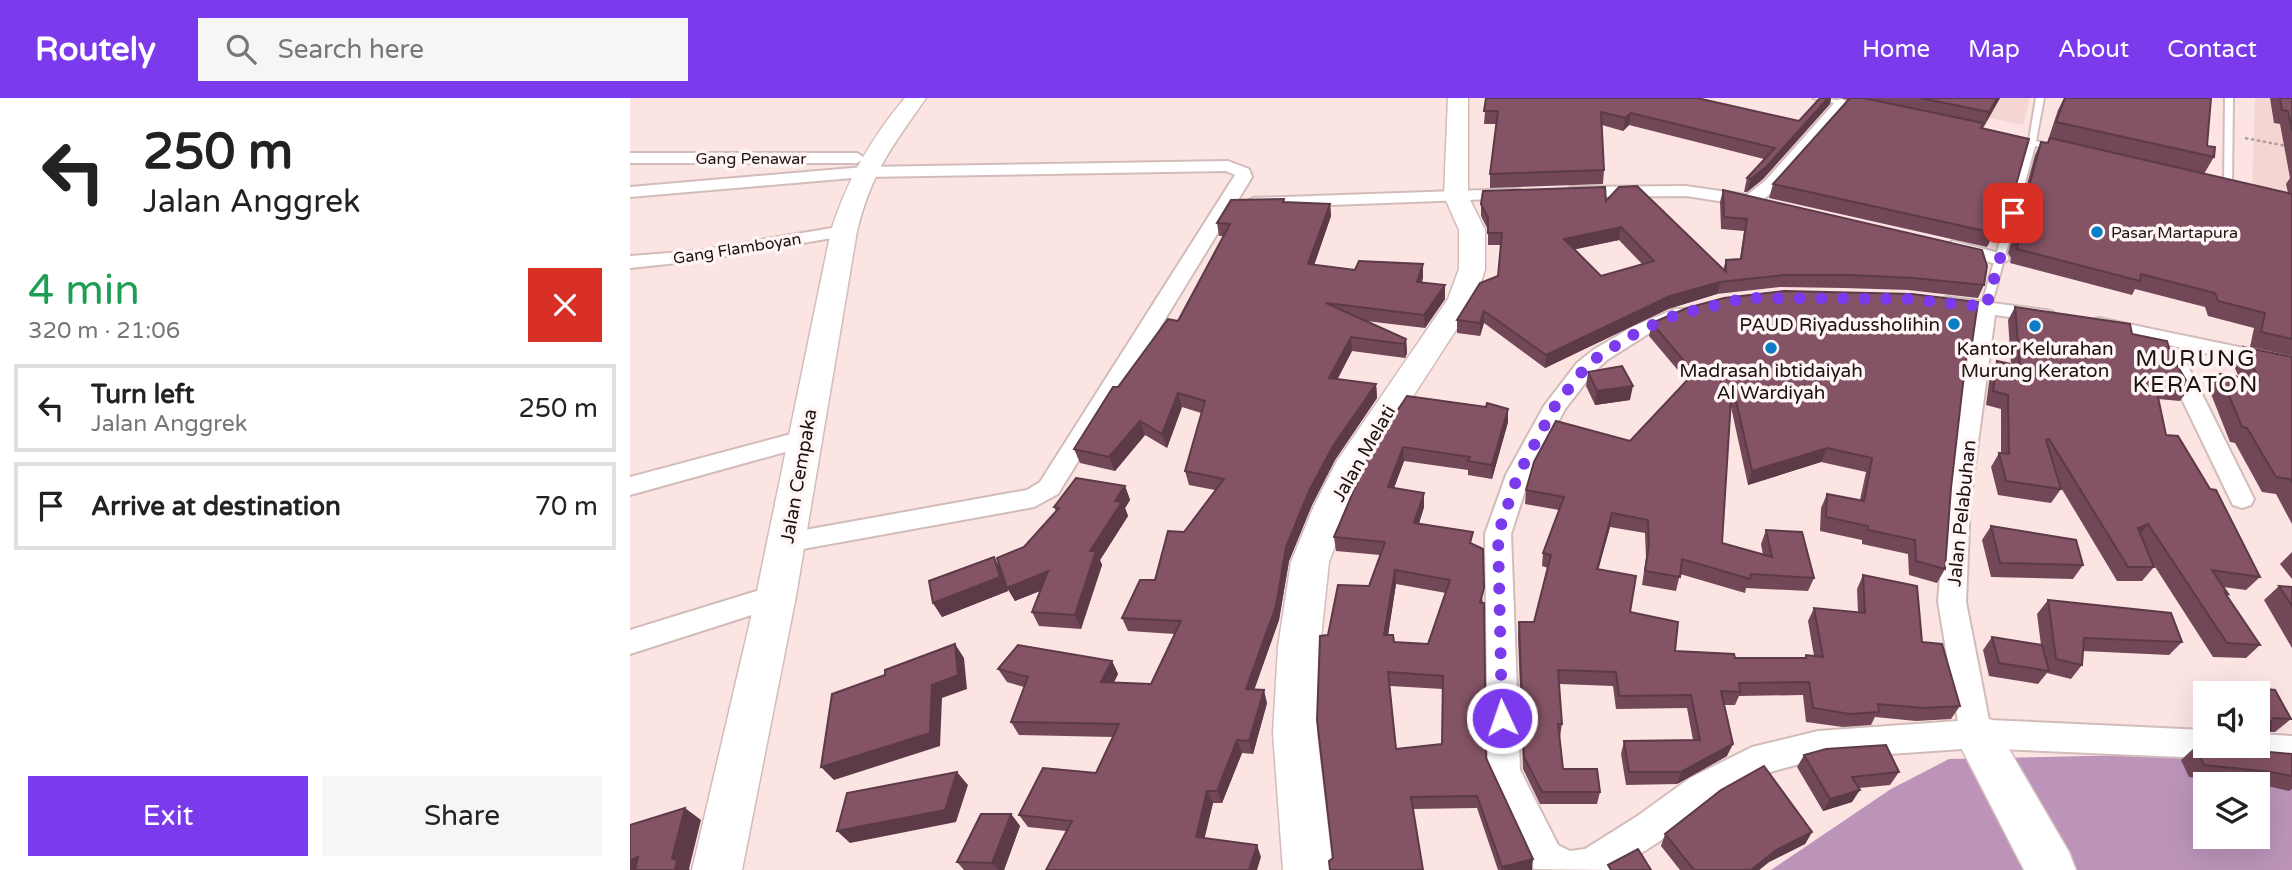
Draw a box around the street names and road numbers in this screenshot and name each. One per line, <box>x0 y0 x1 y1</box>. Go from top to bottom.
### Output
street label: Gang Penawar <box>696 149 807 169</box>
street label: Gang Flamboyan <box>672 229 803 269</box>
street label: Jalan Melati <box>1327 401 1400 506</box>
street label: Jalan Cempaka <box>776 407 822 545</box>
street label: Jalan Pelabuhan <box>1943 439 1981 588</box>

